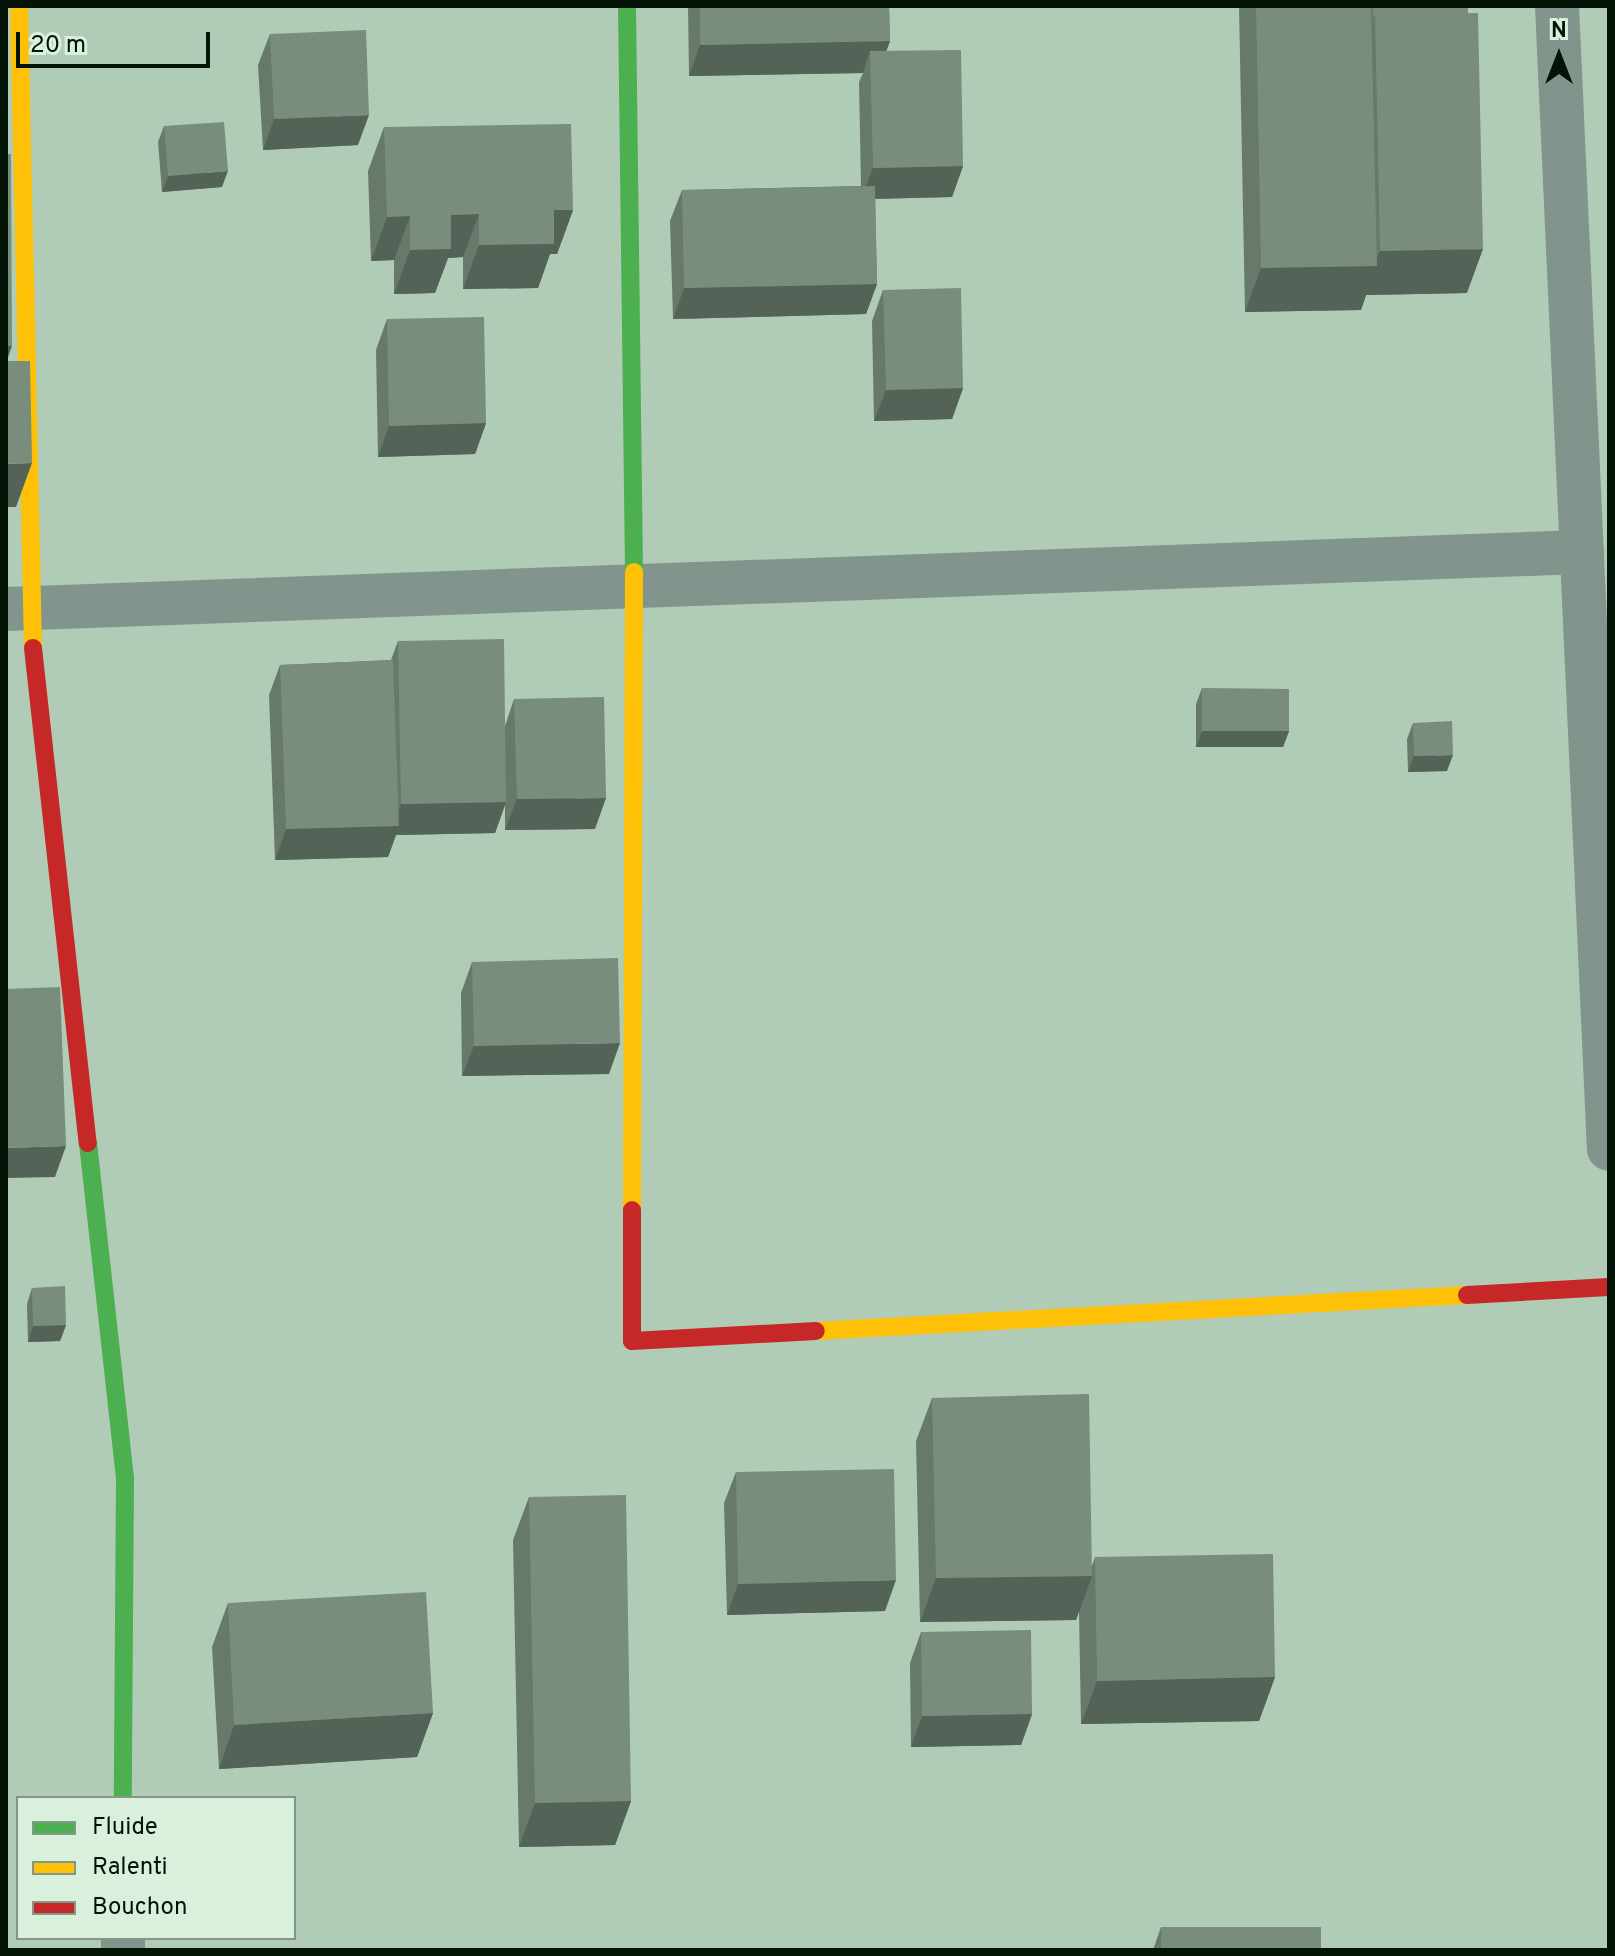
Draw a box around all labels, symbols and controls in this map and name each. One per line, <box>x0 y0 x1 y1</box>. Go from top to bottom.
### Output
scale bar <box>20 16 214 66</box>
north arrow <box>1519 16 1599 96</box>
text: N <box>1551 18 1567 45</box>
text: 20 m <box>30 31 86 61</box>
legend <box>16 1796 296 1940</box>
text: Fluide <box>92 1813 158 1843</box>
text: Ralenti <box>92 1853 168 1883</box>
text: Bouchon <box>92 1893 187 1923</box>

